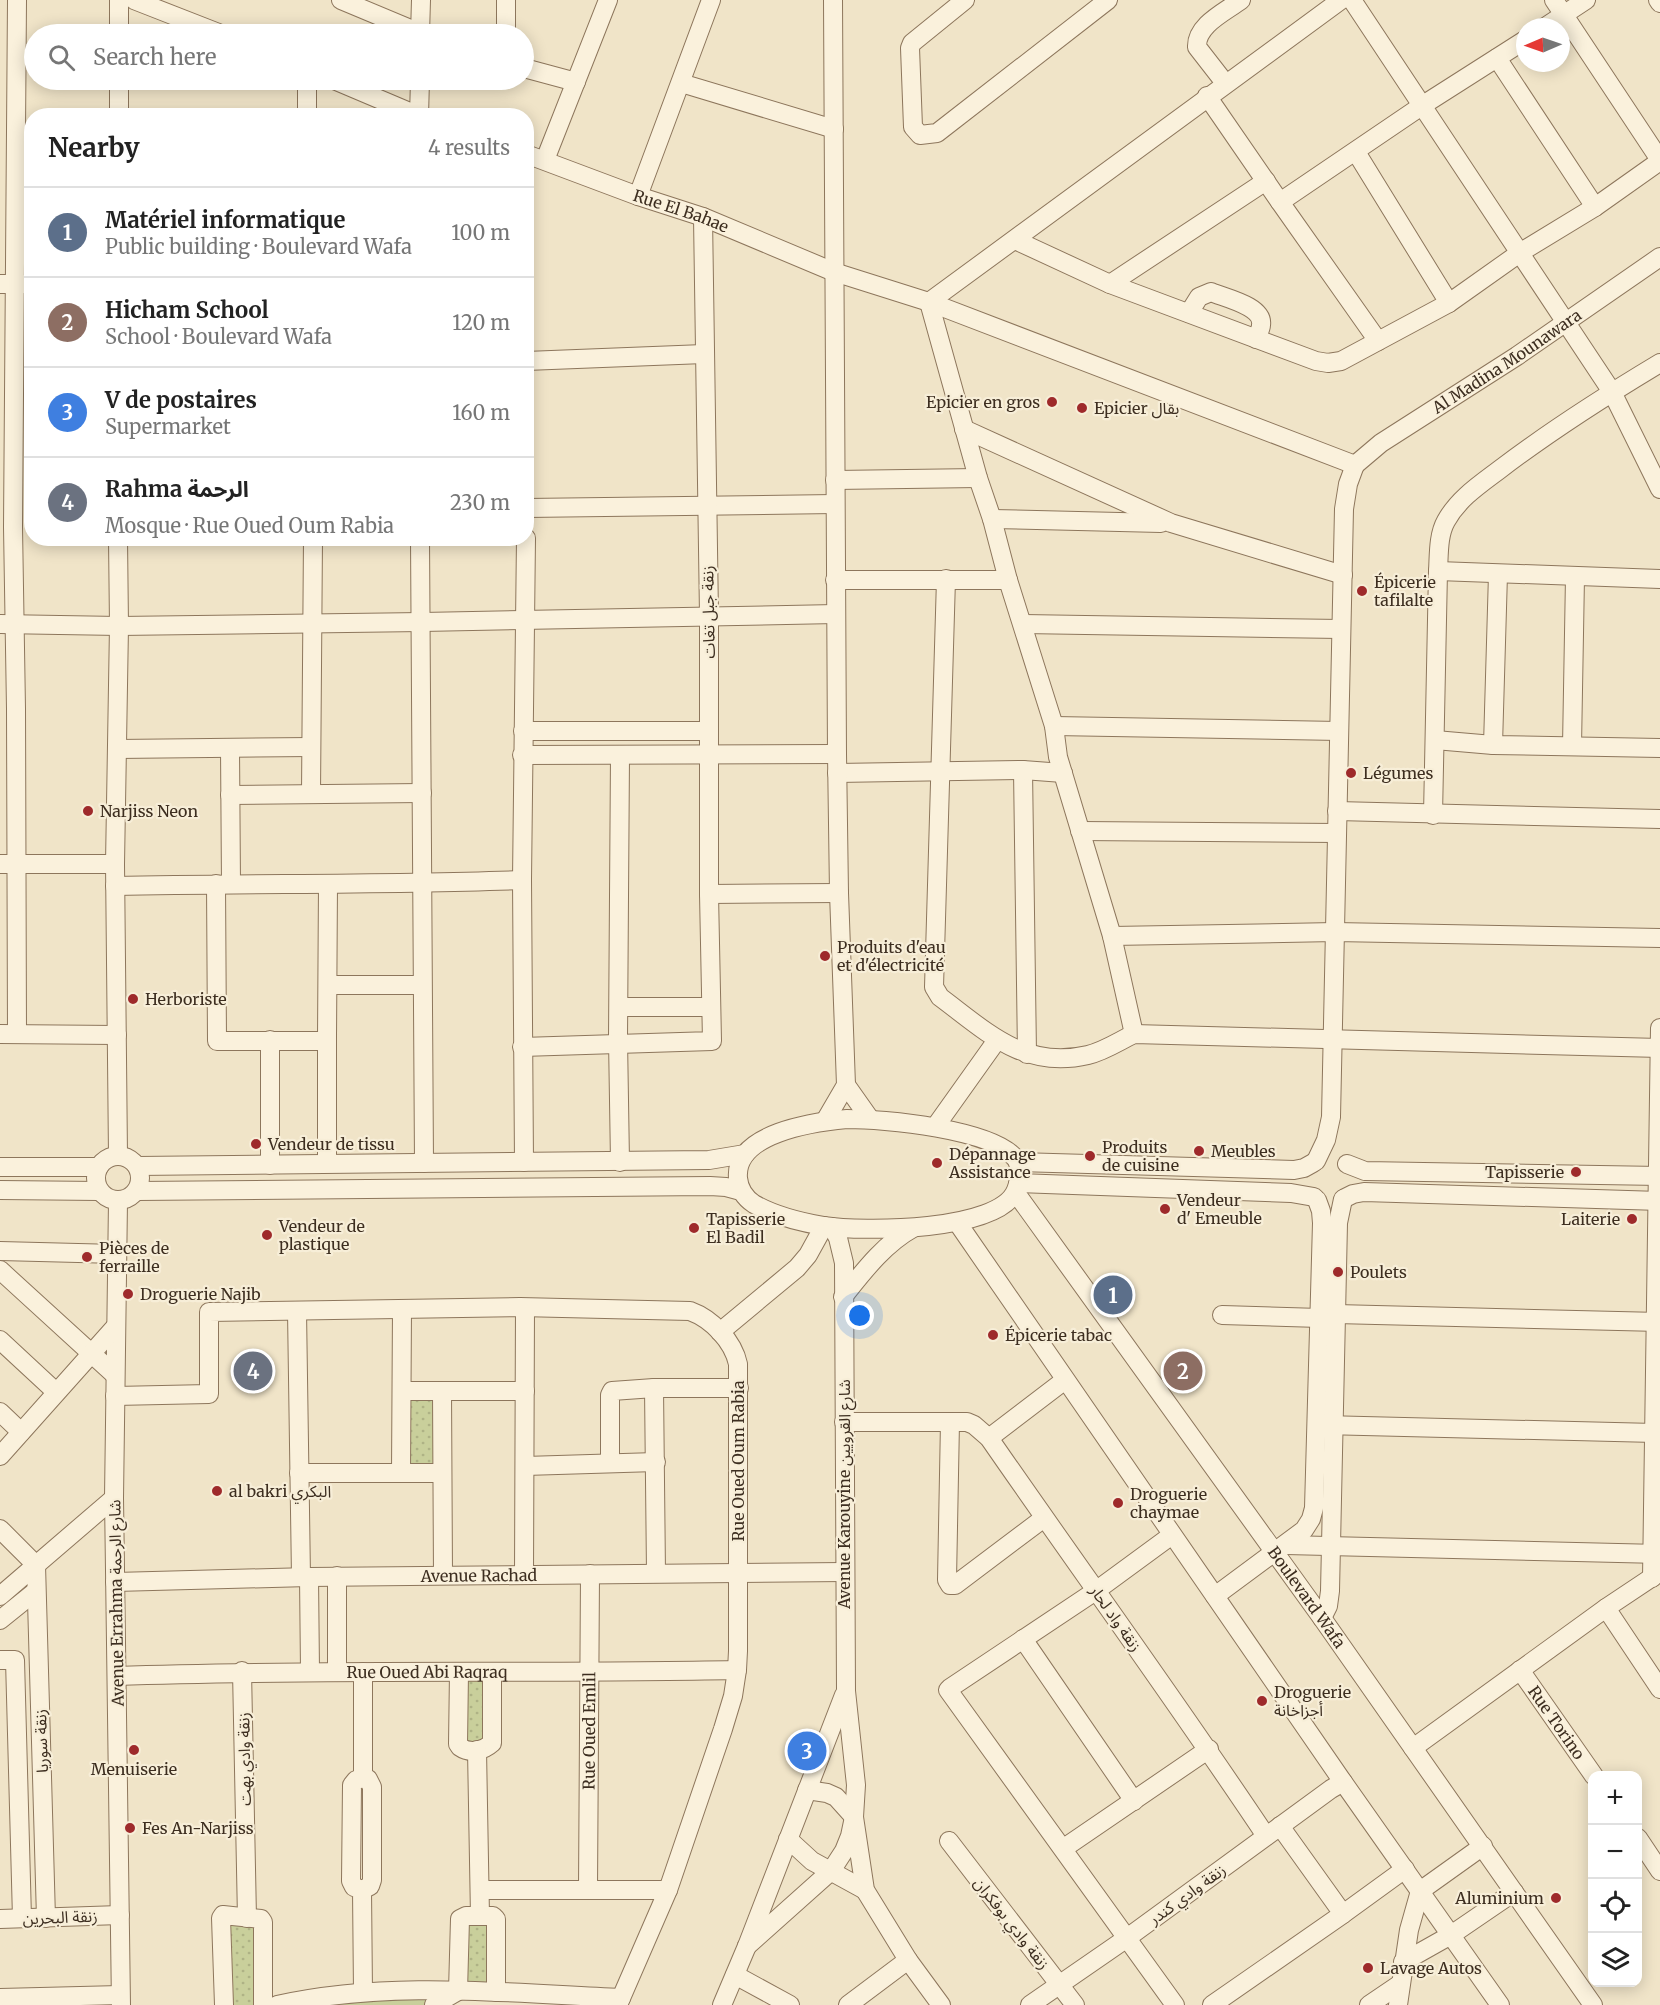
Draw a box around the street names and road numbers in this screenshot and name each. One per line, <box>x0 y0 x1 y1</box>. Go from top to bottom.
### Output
street label: Rue El Bahae <box>631 185 732 237</box>
street label: Al Madina Mounawara <box>1428 304 1585 418</box>
street label: زنقة جبل تغات <box>697 565 719 659</box>
street label: Avenue Karouyine شارع القرويين <box>834 1379 857 1610</box>
street label: Rue Oued Oum Rabia <box>728 1380 748 1542</box>
street label: Avenue Errahma شارع الرحمة <box>104 1499 131 1708</box>
street label: Boulevard Wafa <box>1264 1543 1350 1652</box>
street label: Avenue Rachad <box>420 1565 538 1586</box>
street label: زنقة واد لحار <box>1085 1580 1146 1655</box>
street label: Rue Oued Abi Raqraq <box>346 1662 508 1682</box>
street label: Rue Oued Emlil <box>579 1672 599 1790</box>
street label: Rue Torino <box>1524 1682 1589 1763</box>
street label: زنقة سوريا <box>30 1709 52 1773</box>
street label: زنقة وادي بهت <box>233 1712 258 1806</box>
street label: زنقة وادي كندر <box>1144 1859 1231 1931</box>
street label: زنقة وادي بوفكران <box>968 1873 1054 1975</box>
street label: زنقة البحرين <box>22 1906 98 1928</box>

